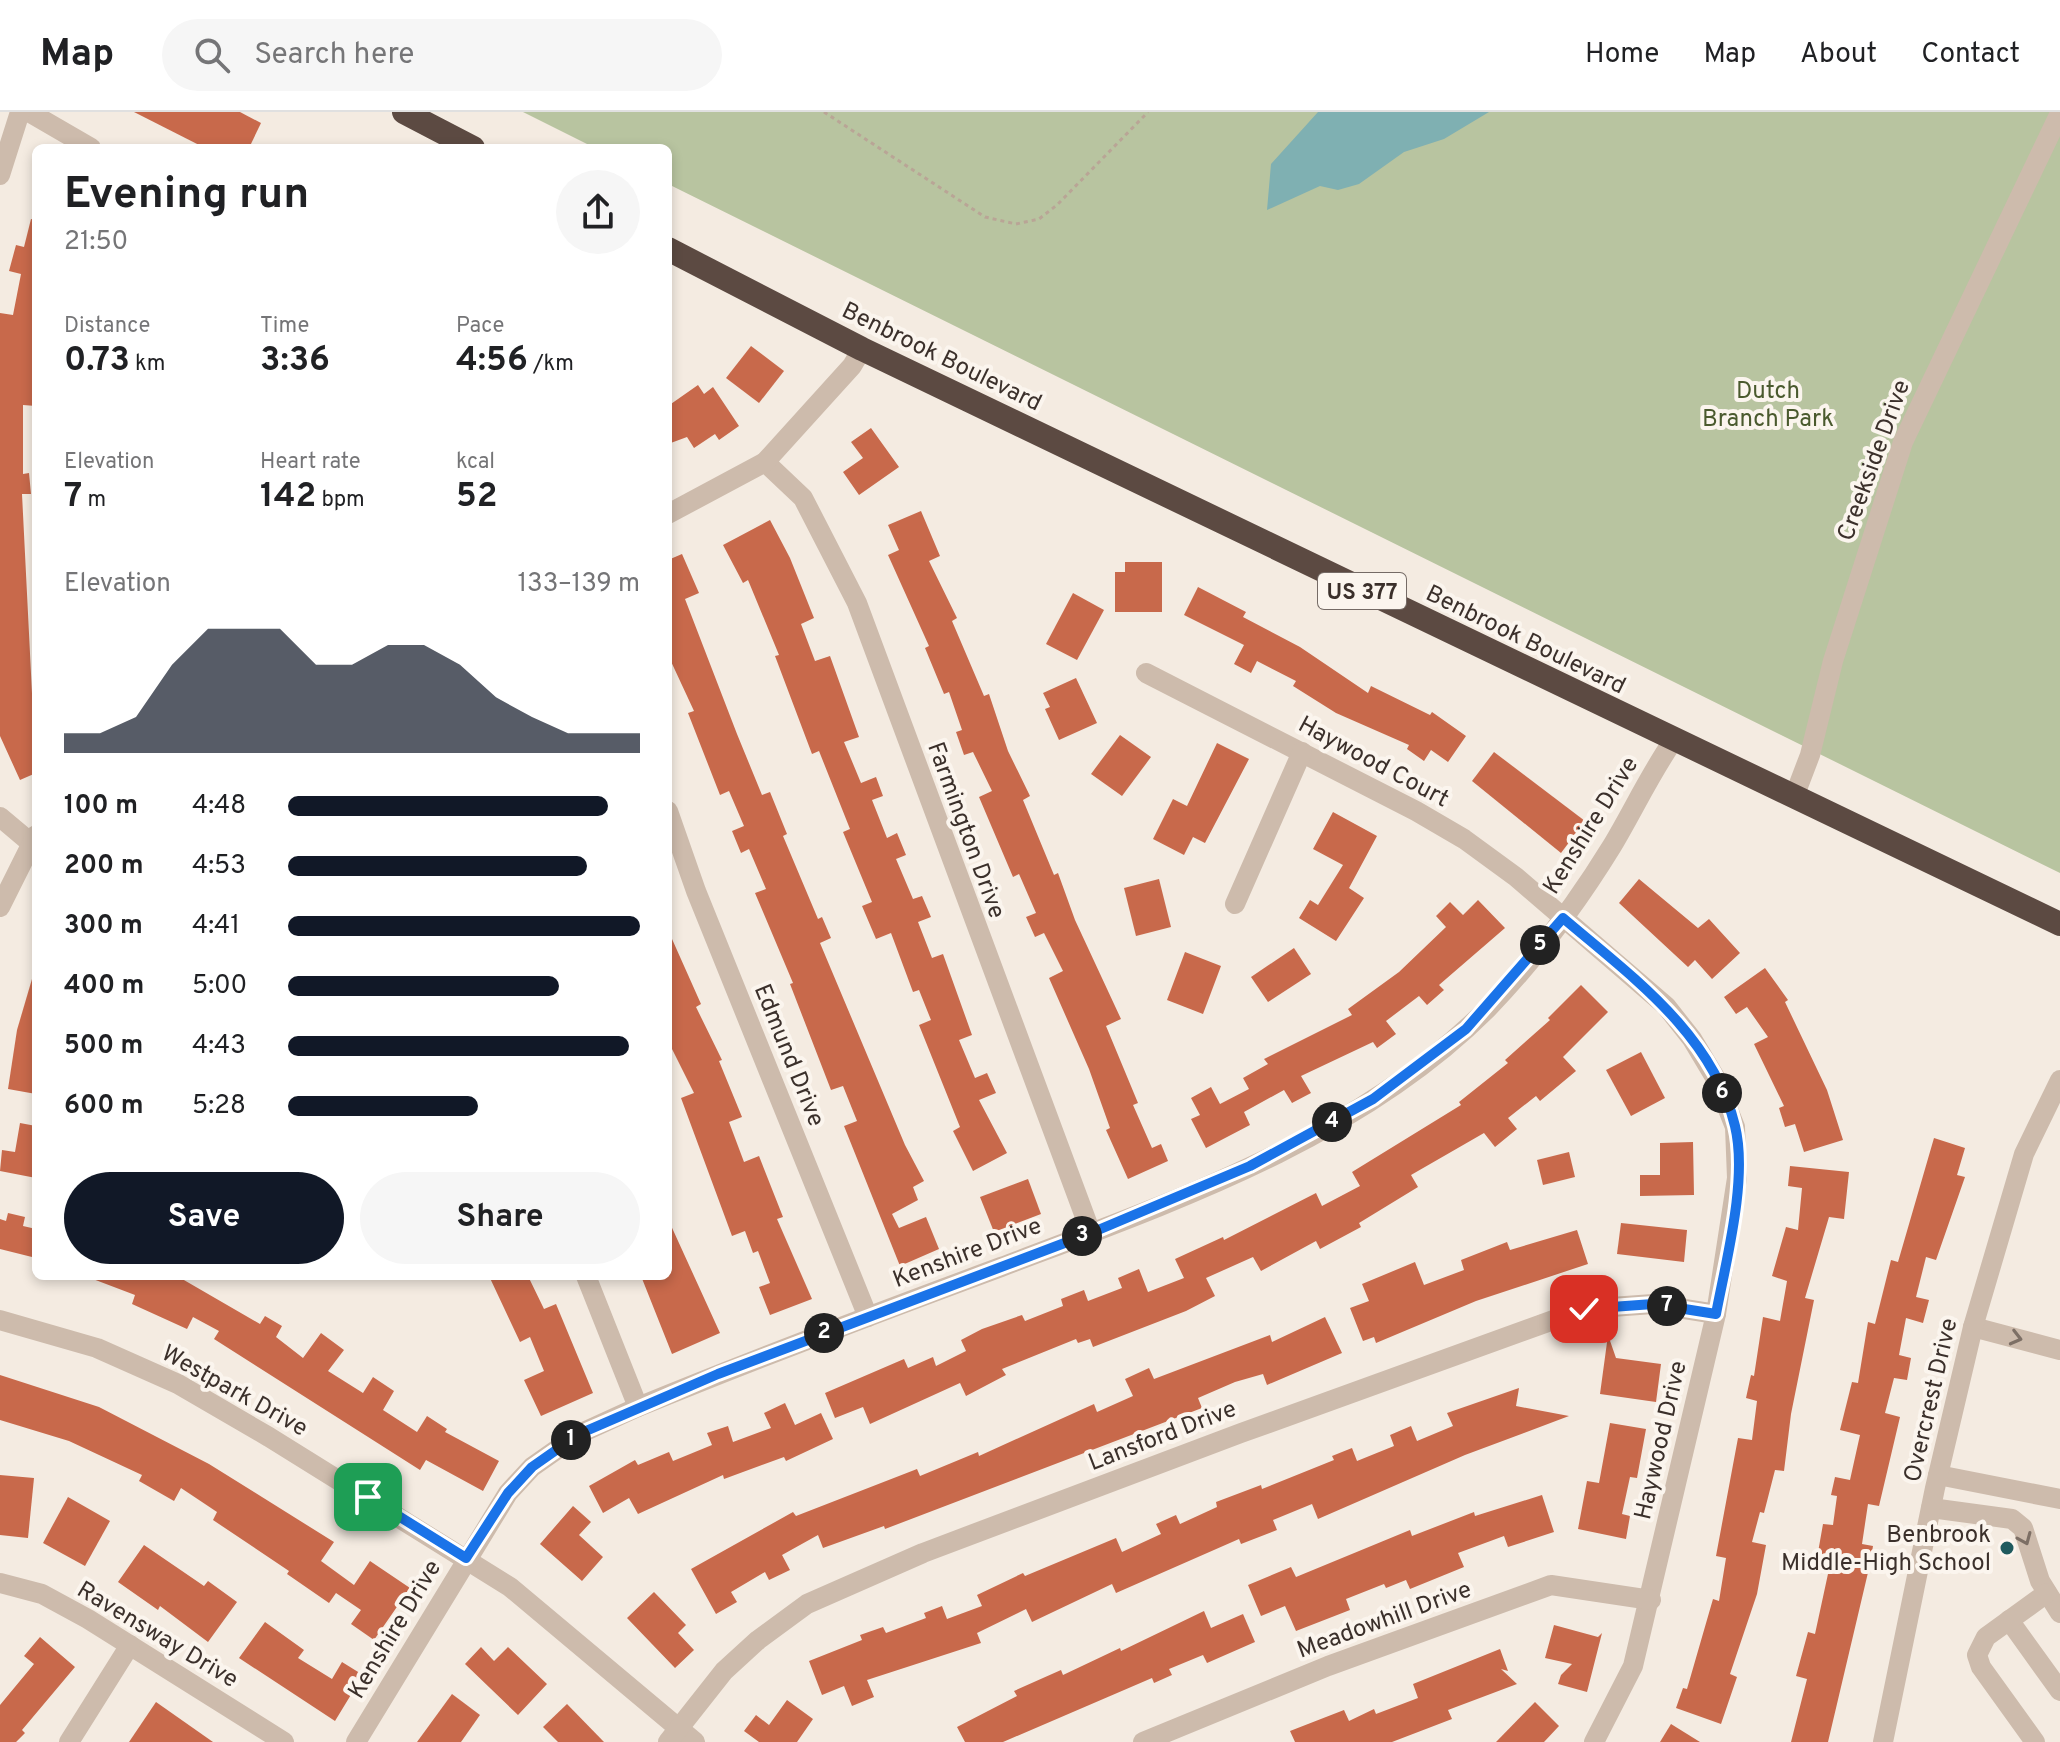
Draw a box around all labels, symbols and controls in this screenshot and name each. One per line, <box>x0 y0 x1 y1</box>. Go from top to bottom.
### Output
search box <box>162 19 722 91</box>
text: Map <box>40 31 114 80</box>
icon: search <box>190 33 234 77</box>
text: Search here <box>254 37 414 74</box>
text: Home <box>1585 37 1659 73</box>
text: Map <box>1703 37 1756 73</box>
text: About <box>1800 37 1877 73</box>
text: Contact <box>1921 37 2020 73</box>
text: Evening run <box>64 168 309 224</box>
button: share <box>556 170 640 254</box>
text: 21:50 <box>64 226 128 259</box>
street label: Benbrook Boulevard <box>836 296 1046 419</box>
text: Distance <box>64 313 150 340</box>
text: Time <box>260 313 309 340</box>
text: Pace <box>456 313 504 340</box>
text: 0.73 <box>64 340 130 383</box>
text: 3:36 <box>260 340 330 383</box>
text: 4:56 <box>456 340 528 383</box>
text: km <box>130 351 165 378</box>
text: /km <box>528 351 574 378</box>
street label: Creekside Drive <box>1832 376 1918 545</box>
park label: Dutch Branch Park <box>1702 377 1834 435</box>
text: Elevation <box>64 449 154 476</box>
text: Heart rate <box>260 449 361 476</box>
text: kcal <box>456 449 495 476</box>
text: 7 <box>64 476 82 519</box>
text: 142 <box>260 476 316 519</box>
text: 52 <box>456 476 498 519</box>
text: m <box>82 487 106 514</box>
text: bpm <box>316 487 365 514</box>
text: Elevation <box>64 568 171 601</box>
text: 133–139 m <box>517 568 640 601</box>
road number: US 377 <box>1318 573 1406 609</box>
street label: Benbrook Boulevard <box>1420 579 1630 702</box>
street label: Haywood Court <box>1293 710 1454 815</box>
street label: Farmington Drive <box>919 738 1011 923</box>
street label: Kenshire Drive <box>1537 752 1646 901</box>
text: 100 m <box>64 790 138 823</box>
text: 4:48 <box>192 790 246 823</box>
text: 200 m <box>64 850 143 883</box>
text: 4:53 <box>192 850 246 883</box>
text: 300 m <box>64 910 143 943</box>
text: 4:41 <box>192 910 240 943</box>
pin: 5 <box>1520 925 1560 965</box>
text: 5 <box>1533 931 1547 958</box>
text: 400 m <box>64 970 144 1003</box>
text: 5:00 <box>192 970 247 1003</box>
street label: Edmund Drive <box>746 980 830 1131</box>
text: 500 m <box>64 1030 143 1063</box>
text: 4:43 <box>192 1030 246 1063</box>
pin: 6 <box>1702 1073 1742 1113</box>
text: 6 <box>1715 1079 1729 1106</box>
text: 600 m <box>64 1090 144 1123</box>
text: 5:28 <box>192 1090 246 1123</box>
pin: 4 <box>1312 1102 1352 1142</box>
text: 4 <box>1325 1108 1339 1135</box>
button: Save <box>64 1172 344 1264</box>
button: Share <box>360 1172 640 1264</box>
street label: Kenshire Drive <box>889 1212 1046 1296</box>
pin: 3 <box>1062 1216 1102 1256</box>
text: 3 <box>1075 1222 1089 1249</box>
pin <box>1550 1275 1618 1343</box>
pin: 7 <box>1647 1286 1687 1326</box>
icon: check <box>1562 1287 1606 1331</box>
text: 7 <box>1661 1292 1673 1319</box>
pin: 2 <box>804 1313 844 1353</box>
street label: Overcrest Drive <box>1899 1316 1965 1485</box>
text: 2 <box>817 1319 831 1346</box>
one-way arrow <box>2009 1329 2023 1346</box>
street label: Westpark Drive <box>156 1339 312 1444</box>
street label: Haywood Drive <box>1629 1358 1695 1523</box>
street label: Lansford Drive <box>1084 1395 1241 1479</box>
pin: 1 <box>551 1420 591 1460</box>
text: 1 <box>567 1426 575 1453</box>
pin <box>334 1463 402 1531</box>
icon: arrive <box>346 1475 390 1519</box>
place label: Benbrook Middle-High School <box>1781 1521 1991 1579</box>
one-way arrow <box>2015 1531 2032 1545</box>
marker: Benbrook Middle-High School <box>1998 1539 2016 1557</box>
street label: Kenshire Drive <box>342 1555 449 1705</box>
street label: Meadowhill Drive <box>1293 1575 1476 1666</box>
street label: Ravensway Drive <box>71 1576 243 1696</box>

